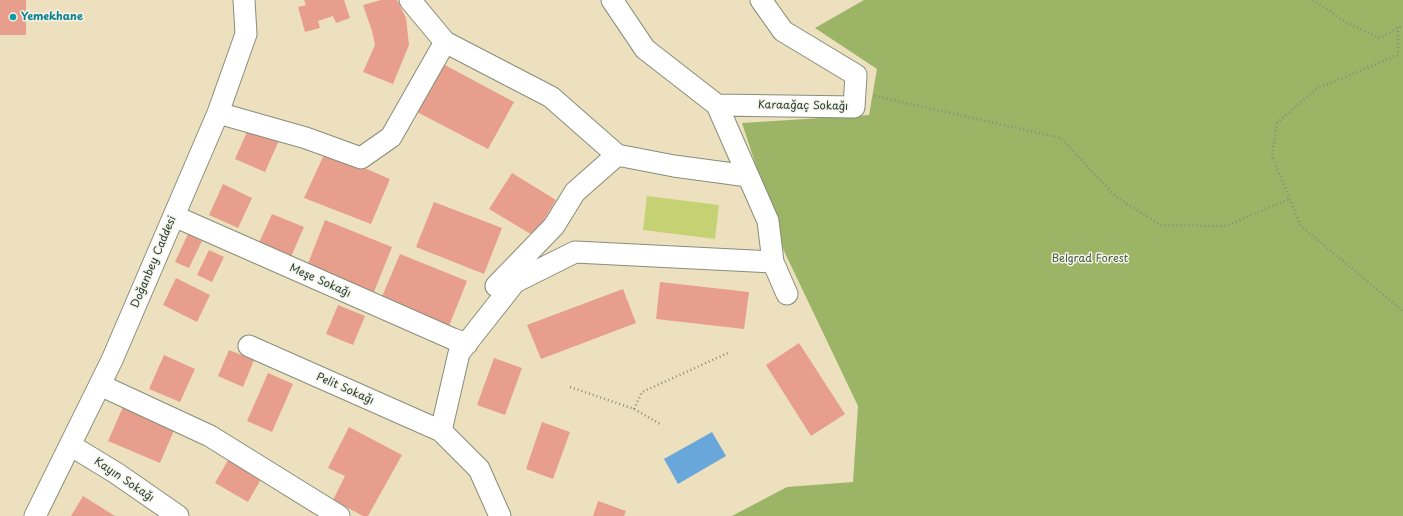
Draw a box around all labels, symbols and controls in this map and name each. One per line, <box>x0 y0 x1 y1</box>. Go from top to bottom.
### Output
place label: Yemekhane <box>21 10 83 24</box>
marker: Yemekhane <box>8 12 18 22</box>
street label: Karaağaç Sokağı <box>758 99 848 113</box>
street label: Doğanbey Caddesi <box>129 214 179 310</box>
park label: Belgrad Forest <box>1052 252 1128 266</box>
street label: Meşe Sokağı <box>287 262 353 300</box>
street label: Pelit Sokağı <box>314 370 376 408</box>
street label: Kayın Sokağı <box>92 455 156 505</box>

